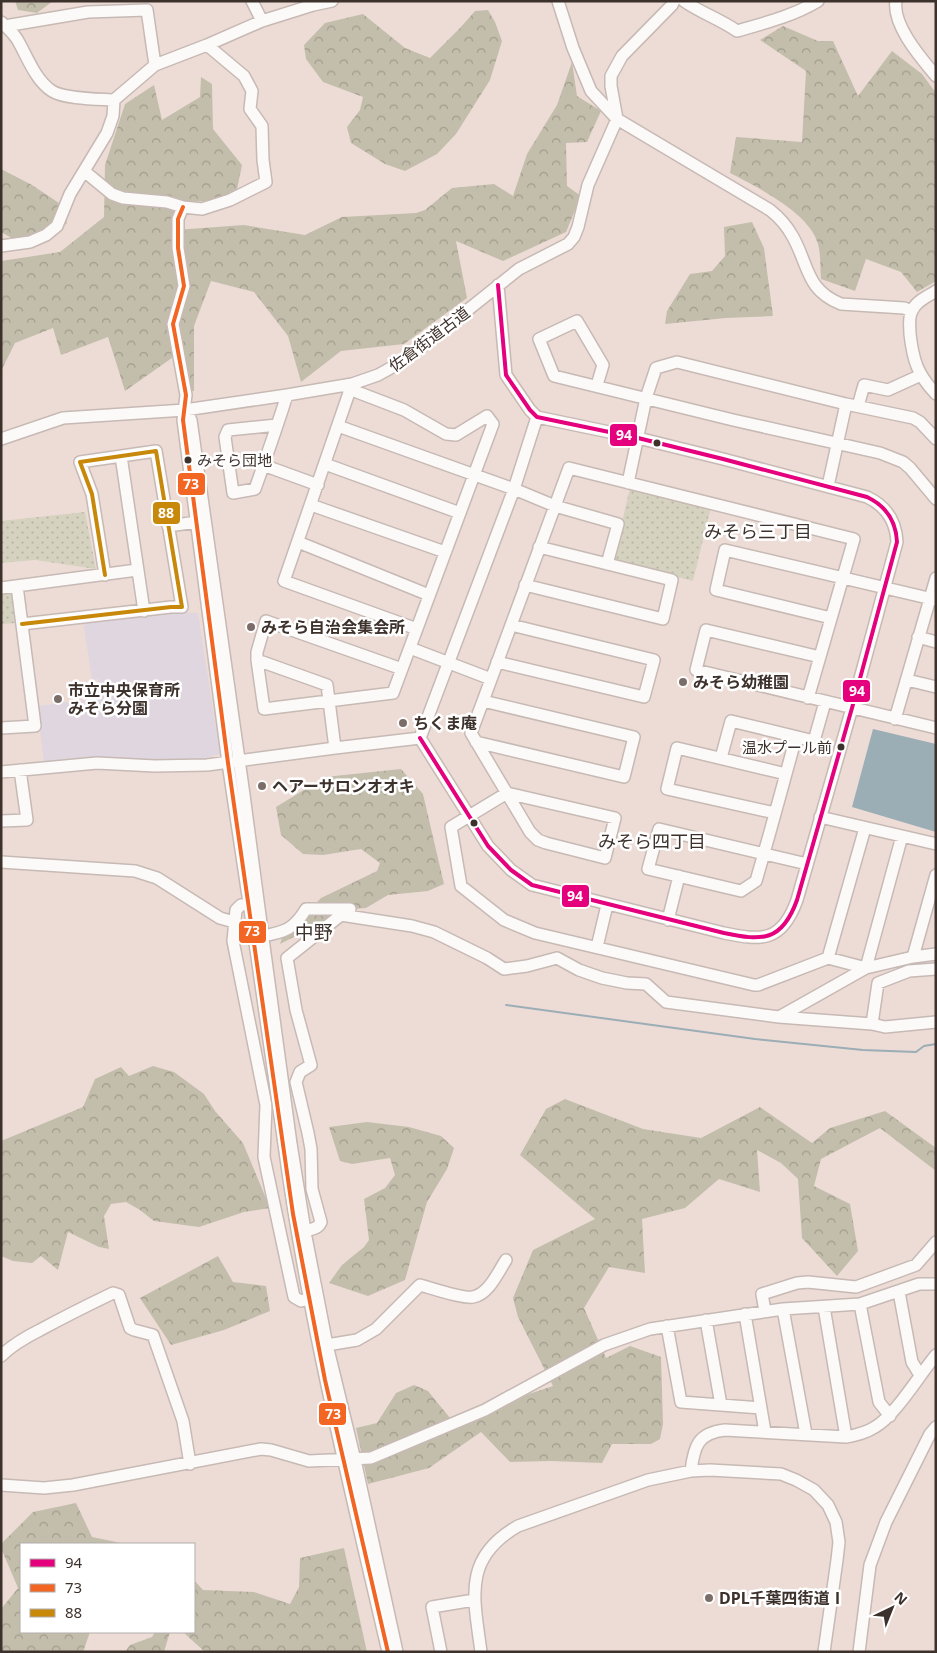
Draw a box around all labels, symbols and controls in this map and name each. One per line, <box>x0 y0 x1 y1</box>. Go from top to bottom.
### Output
street label: 佐倉街道古道 <box>384 301 474 377</box>
line badge: 94 <box>609 423 638 447</box>
text: 94 <box>616 425 632 444</box>
unlabelled marker <box>652 438 662 448</box>
place label: みそら団地 <box>197 450 272 470</box>
marker: みそら団地 <box>183 455 193 465</box>
line badge: 73 <box>177 472 206 496</box>
text: 73 <box>183 474 199 493</box>
line badge: 88 <box>152 501 181 525</box>
text: 88 <box>158 503 174 522</box>
district label: みそら三丁目 <box>704 519 812 543</box>
place label: みそら自治会集会所 <box>261 616 405 638</box>
marker: みそら自治会集会所 <box>245 621 257 633</box>
place label: みそら幼稚園 <box>693 671 789 693</box>
marker: みそら幼稚園 <box>677 676 689 688</box>
place label: 市立中央保育所 みそら分園 <box>68 679 180 719</box>
line badge: 94 <box>842 679 871 703</box>
text: 94 <box>849 681 865 700</box>
marker: 市立中央保育所 みそら分園 <box>52 693 64 705</box>
place label: ちくま庵 <box>413 712 477 734</box>
marker: ちくま庵 <box>397 717 409 729</box>
place label: 温水プール前 <box>742 737 832 757</box>
marker: 温水プール前 <box>836 742 846 752</box>
place label: ヘアーサロンオオキ <box>272 775 415 797</box>
marker: ヘアーサロンオオキ <box>256 780 268 792</box>
unlabelled marker <box>469 818 479 828</box>
district label: みそら四丁目 <box>598 829 706 853</box>
line badge: 94 <box>561 884 590 908</box>
text: 94 <box>567 886 583 905</box>
district label: 中野 <box>295 919 333 945</box>
line badge: 73 <box>238 920 267 944</box>
text: 73 <box>244 921 260 940</box>
line badge: 73 <box>318 1402 347 1426</box>
text: 73 <box>325 1404 341 1423</box>
legend <box>20 1543 195 1633</box>
text: 94 <box>65 1552 83 1572</box>
text: 73 <box>65 1577 82 1597</box>
north arrow <box>867 1583 917 1633</box>
place label: DPL千葉四街道Ⅰ <box>719 1587 846 1609</box>
text: N <box>891 1587 912 1609</box>
marker: DPL千葉四街道Ⅰ <box>703 1592 715 1604</box>
text: 88 <box>65 1602 82 1622</box>

